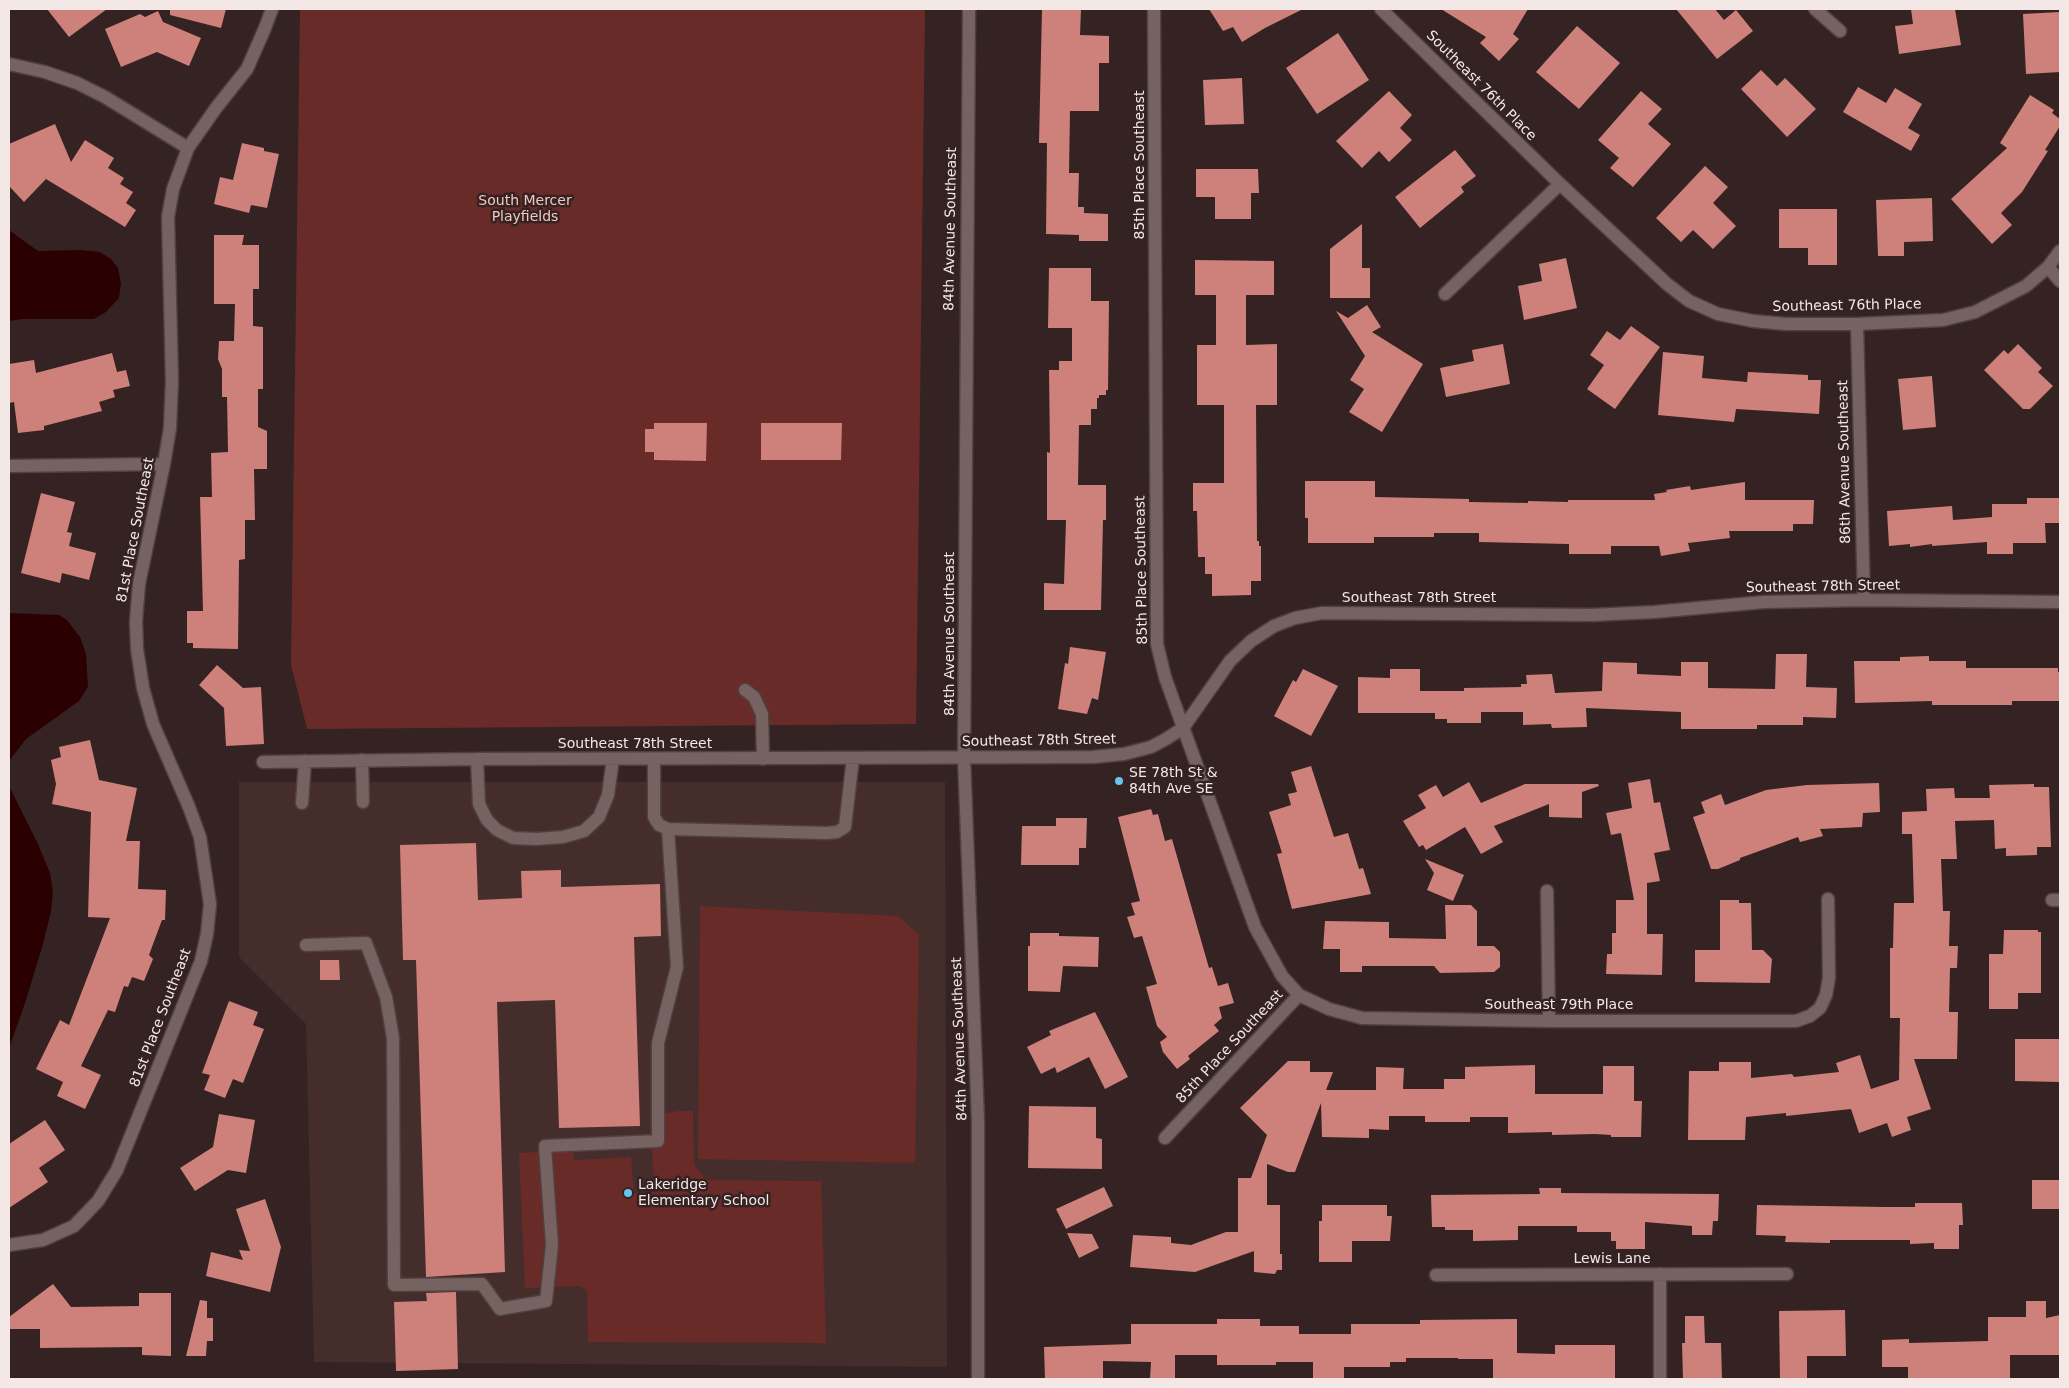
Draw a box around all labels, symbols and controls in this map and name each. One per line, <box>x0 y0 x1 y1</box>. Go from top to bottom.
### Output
street label: Southeast 76th Place <box>1422 27 1540 145</box>
street label: 85th Place Southeast <box>1132 91 1148 239</box>
street label: 84th Avenue Southeast <box>941 147 961 311</box>
park label: South Mercer Playfields <box>478 193 572 226</box>
street label: Southeast 76th Place <box>1772 296 1922 316</box>
street label: 86th Avenue Southeast <box>1835 380 1855 544</box>
street label: 81st Place Southeast <box>114 456 158 604</box>
street label: 85th Place Southeast <box>1132 495 1152 645</box>
street label: 84th Avenue Southeast <box>942 552 958 716</box>
street label: Southeast 78th Street <box>1746 577 1900 597</box>
street label: Southeast 78th Street <box>1342 590 1496 606</box>
street label: Southeast 78th Street <box>962 731 1116 751</box>
street label: Southeast 78th Street <box>558 736 712 752</box>
place label: SE 78th St & 84th Ave SE <box>1129 765 1218 798</box>
marker: SE 78th St & 84th Ave SE <box>1113 775 1125 787</box>
street label: 81st Place Southeast <box>127 946 195 1090</box>
street label: 84th Avenue Southeast <box>949 957 971 1121</box>
street label: 85th Place Southeast <box>1173 987 1287 1107</box>
street label: Southeast 79th Place <box>1485 997 1633 1013</box>
place label: Lakeridge Elementary School <box>638 1177 770 1210</box>
marker: Lakeridge Elementary School <box>622 1187 634 1199</box>
street label: Lewis Lane <box>1573 1251 1651 1267</box>

